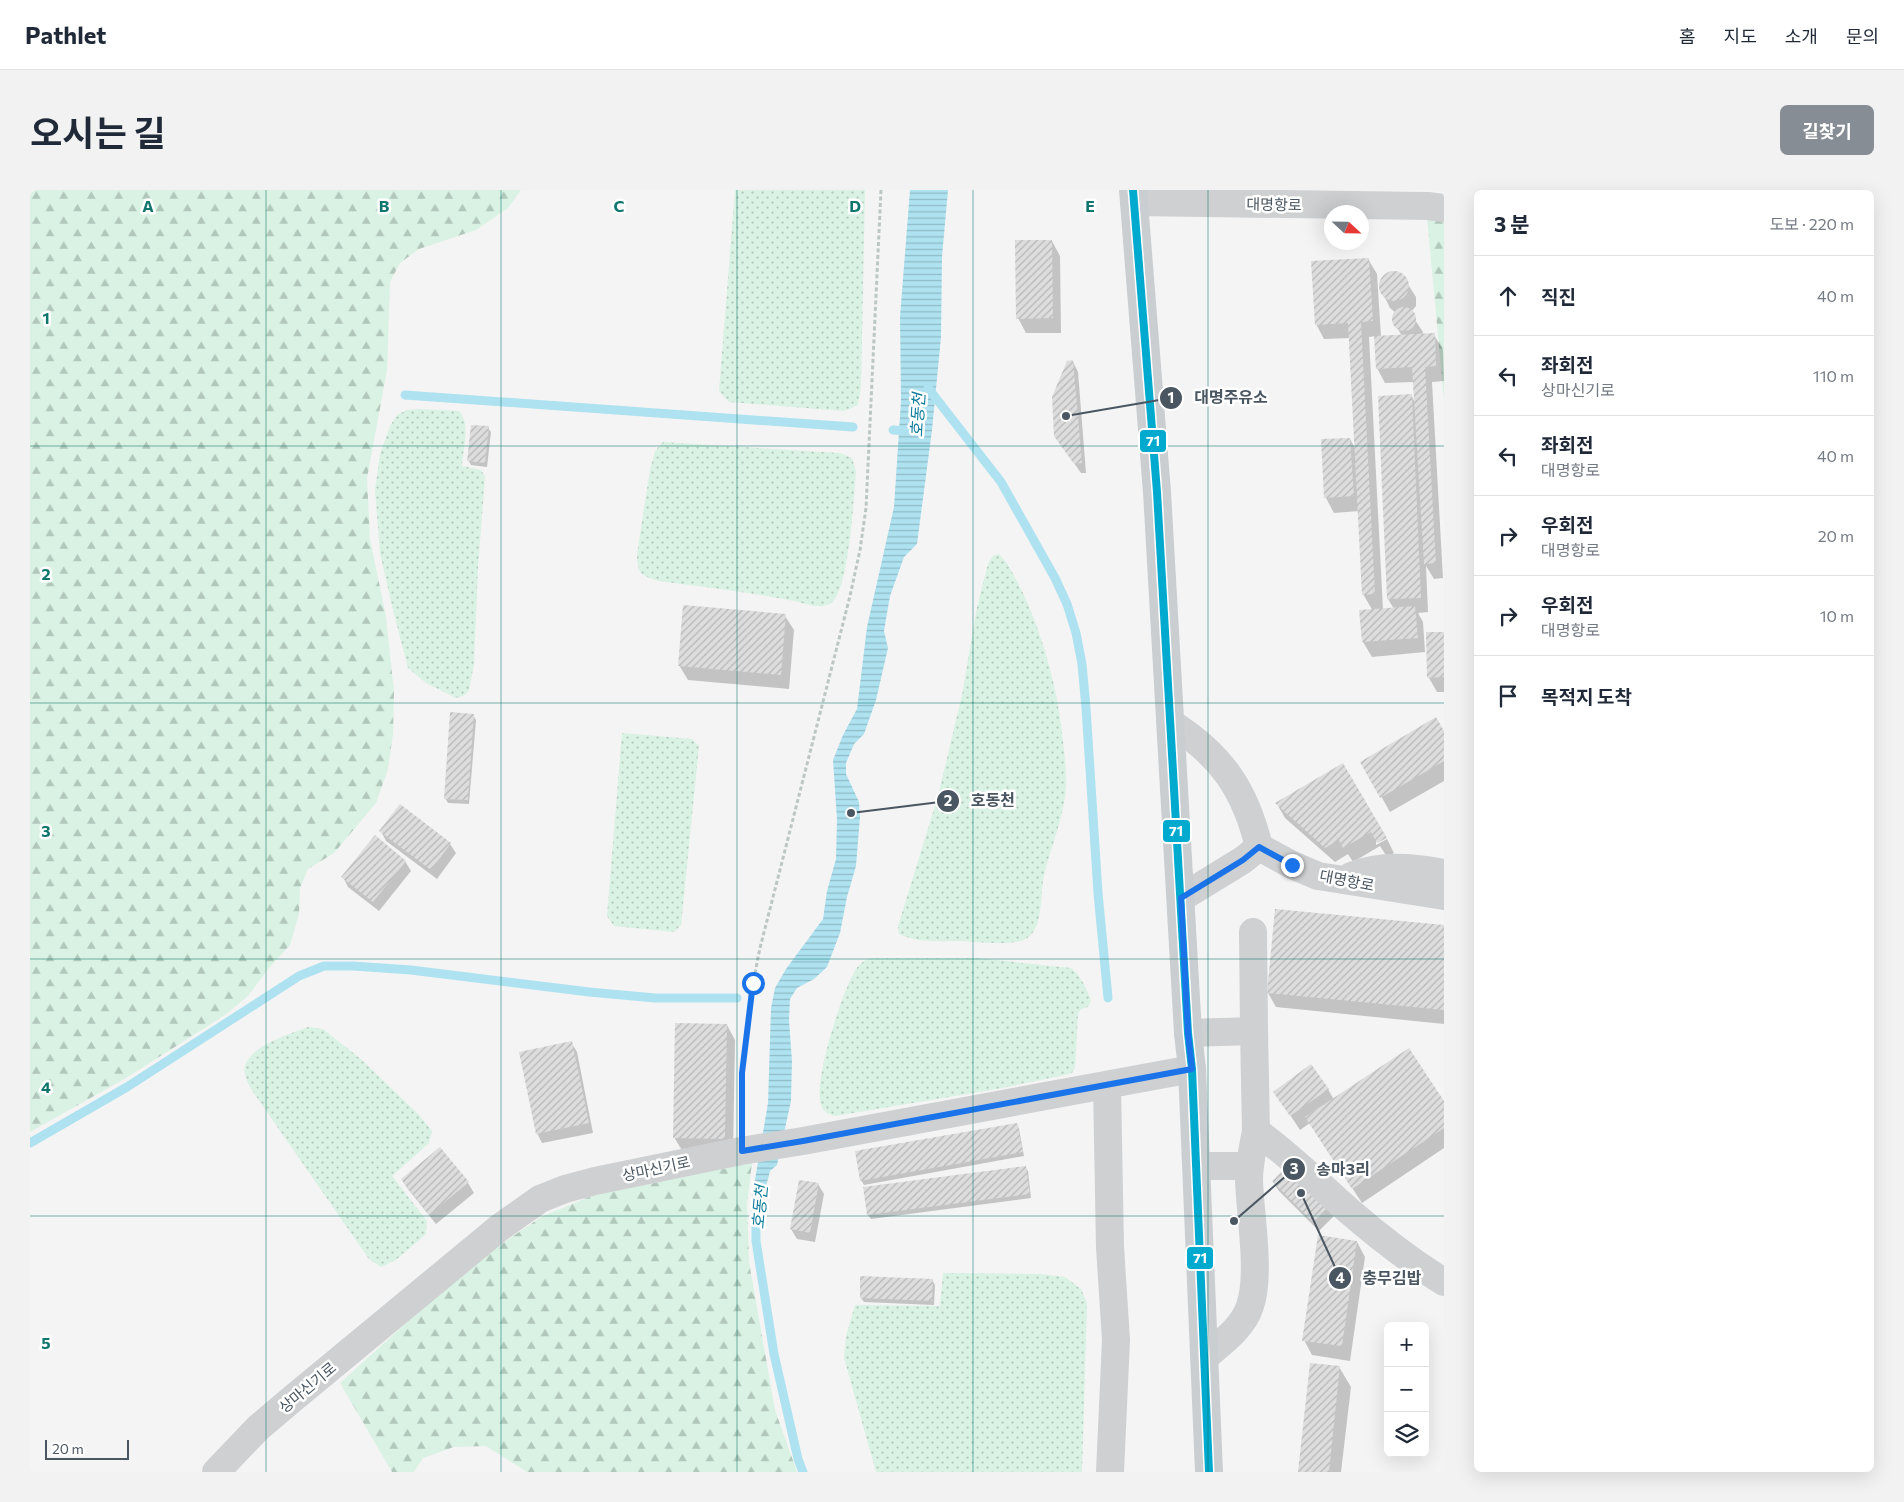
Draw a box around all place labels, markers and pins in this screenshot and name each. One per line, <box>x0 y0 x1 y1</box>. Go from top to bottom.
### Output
callout: 대명주유소 <box>1159 382 1277 413</box>
callout: 호동천 <box>936 785 1025 816</box>
callout: 송마3리 <box>1281 1153 1380 1184</box>
callout: 충무김밥 <box>1327 1262 1431 1293</box>

